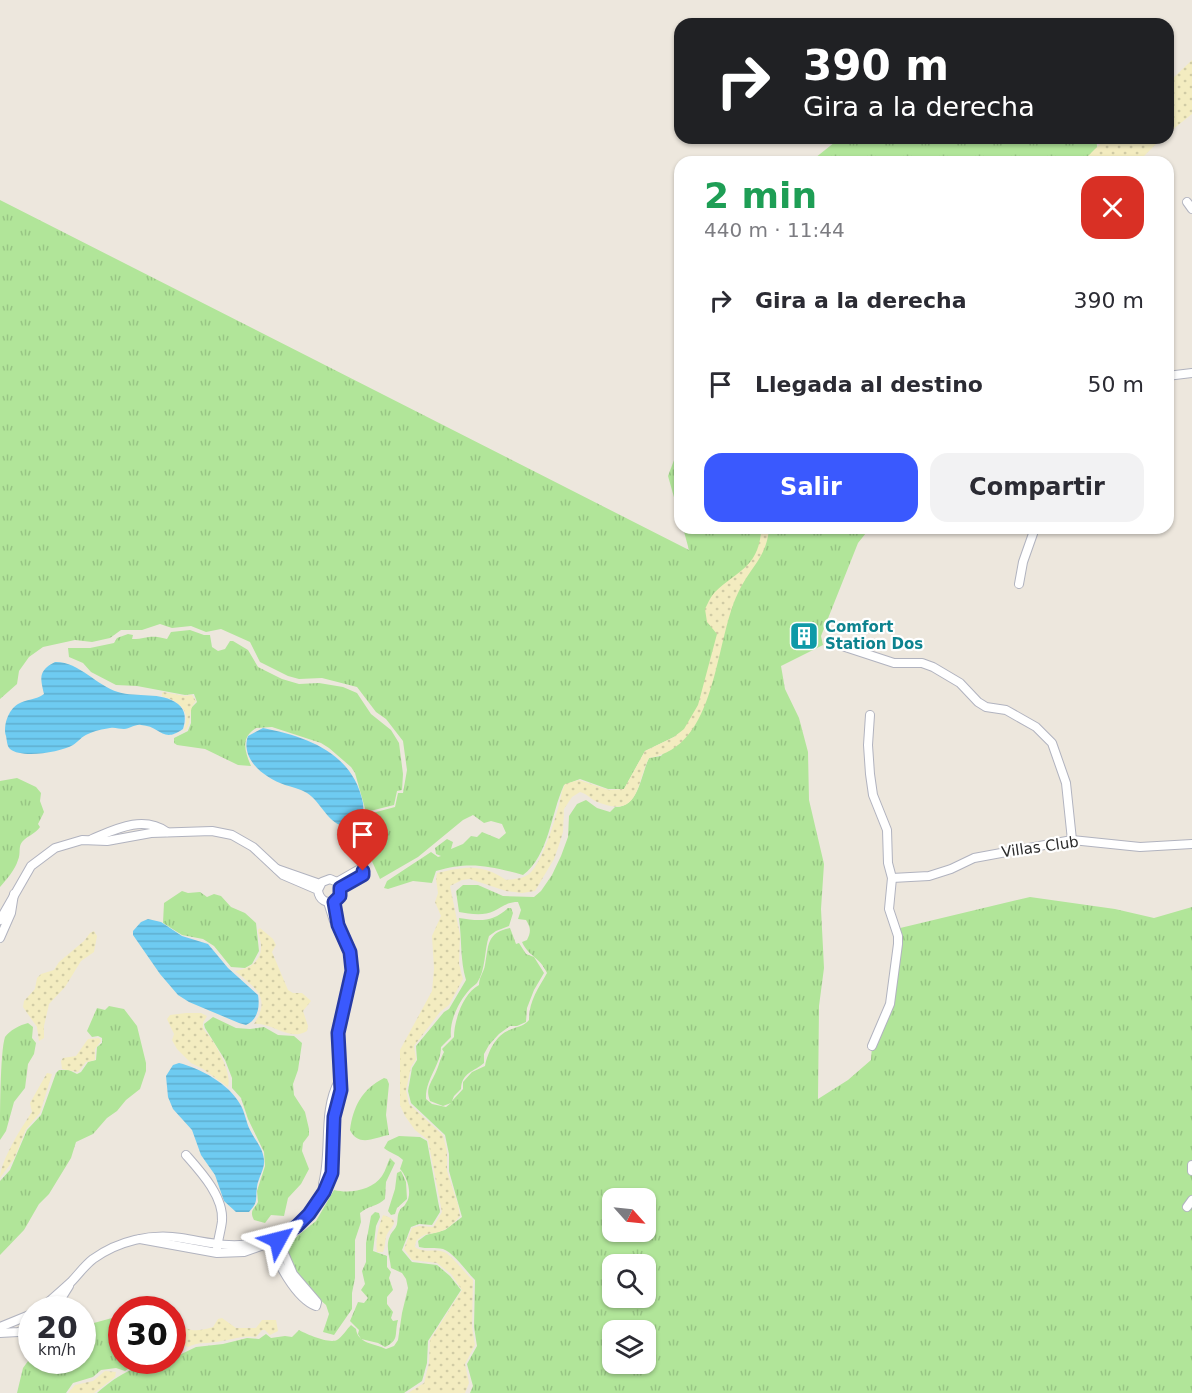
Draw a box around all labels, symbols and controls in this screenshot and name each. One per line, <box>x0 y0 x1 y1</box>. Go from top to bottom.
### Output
text: 390 m <box>803 41 949 90</box>
icon: right <box>704 42 782 120</box>
text: Gira a la derecha <box>803 91 1035 122</box>
text: 2 min <box>704 175 817 216</box>
button: close <box>1081 176 1144 239</box>
text: 440 m · 11:44 <box>704 218 845 242</box>
icon: right <box>704 284 737 317</box>
text: Gira a la derecha <box>755 288 967 313</box>
text: 390 m <box>1074 288 1144 313</box>
icon: arrive <box>704 368 737 401</box>
text: Llegada al destino <box>755 372 983 397</box>
text: 50 m <box>1088 372 1144 397</box>
button: Salir <box>704 453 918 522</box>
button: Compartir <box>930 453 1144 522</box>
place label: Comfort Station Dos <box>825 618 923 653</box>
building icon: Comfort Station Dos <box>788 620 820 652</box>
pin <box>337 809 388 871</box>
icon: arrive <box>346 818 379 851</box>
street label: Villas Club <box>1000 833 1080 861</box>
north arrow <box>602 1188 656 1242</box>
map controls <box>602 1188 656 1374</box>
position arrow <box>246 1208 310 1272</box>
button: search <box>602 1254 656 1308</box>
speed limit sign: 30 <box>108 1296 186 1374</box>
text: 20 <box>36 1310 78 1345</box>
button: layers <box>602 1320 656 1374</box>
text: km/h <box>38 1341 76 1359</box>

